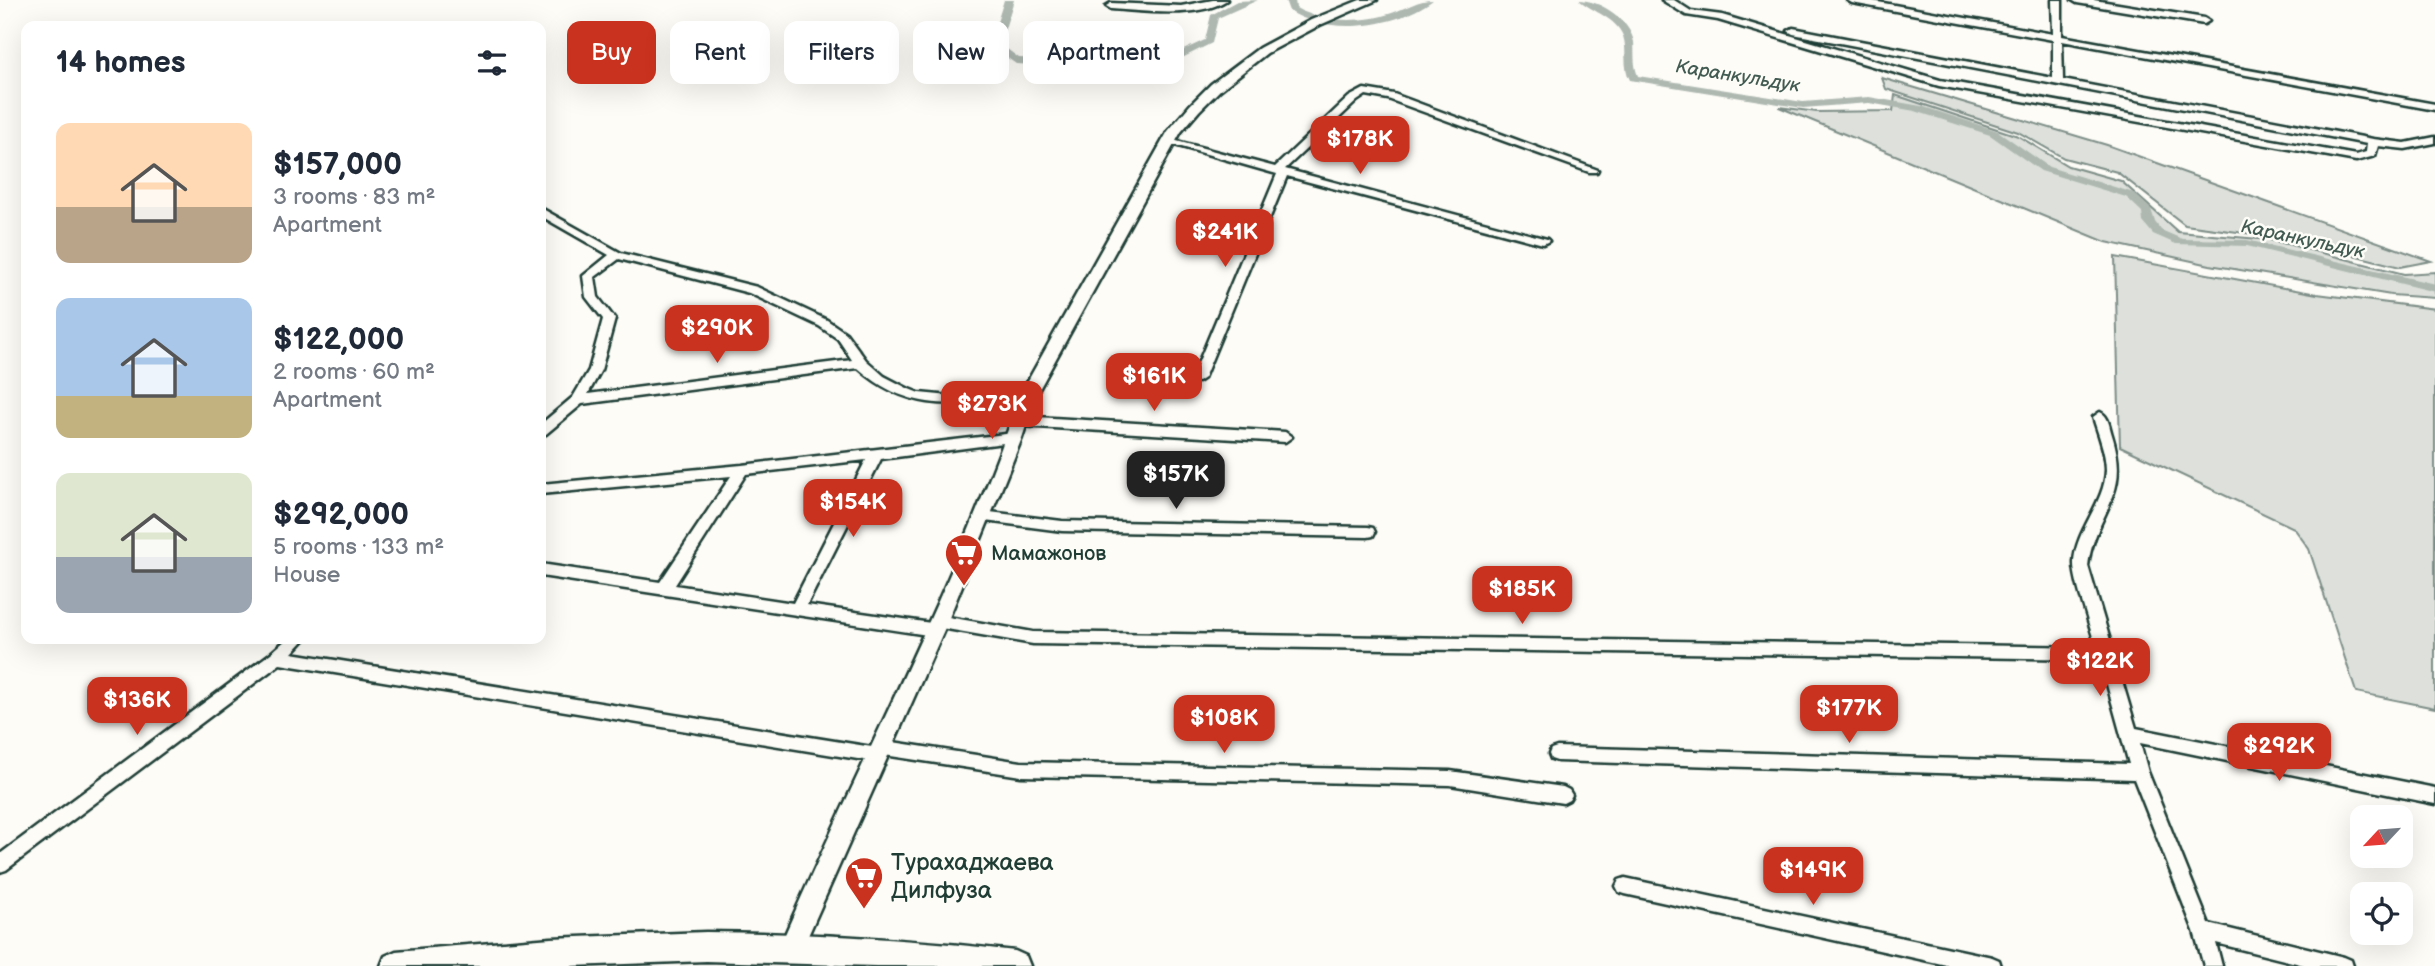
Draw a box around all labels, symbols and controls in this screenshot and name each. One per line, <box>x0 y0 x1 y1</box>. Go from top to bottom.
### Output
chip: Buy <box>567 21 656 84</box>
chip: Rent <box>670 21 770 84</box>
chip: Filters <box>784 21 899 84</box>
chip: New <box>913 21 1009 84</box>
chip: Apartment <box>1023 21 1184 84</box>
icon: filters <box>473 44 511 82</box>
text: 14 homes <box>56 45 185 81</box>
water label: Каранкульдук <box>1674 55 1803 98</box>
pin: $178K <box>1311 116 1409 176</box>
text: $178K <box>1327 125 1394 153</box>
text: $157,000 <box>273 147 402 183</box>
icon: home <box>112 151 196 235</box>
text: 3 rooms · 83 m² <box>273 183 435 211</box>
pin: $241K <box>1176 210 1274 269</box>
text: Apartment <box>273 211 382 239</box>
water label: Каранкульдук <box>2239 215 2367 264</box>
text: $241K <box>1192 218 1258 246</box>
pin: $290K <box>668 306 766 365</box>
text: $290K <box>681 314 753 342</box>
text: $122,000 <box>273 322 404 358</box>
icon: home <box>112 326 196 410</box>
pin: $161K <box>1105 354 1203 413</box>
text: 2 rooms · 60 m² <box>273 358 435 386</box>
text: $161K <box>1122 362 1186 390</box>
pin: $273K <box>943 382 1041 441</box>
text: Apartment <box>273 386 382 414</box>
text: $273K <box>957 390 1027 418</box>
pin: $157K <box>1127 452 1225 511</box>
text: $157K <box>1143 460 1209 488</box>
pin: $154K <box>804 480 902 539</box>
text: $154K <box>819 488 887 516</box>
text: $292,000 <box>273 497 409 533</box>
icon: home <box>112 501 196 585</box>
supermarket icon: Мамажонов <box>943 532 985 587</box>
text: 5 rooms · 133 m² <box>273 533 444 561</box>
place label: Мамажонов <box>991 541 1106 566</box>
text: House <box>273 561 340 589</box>
pin: $185K <box>1473 566 1571 626</box>
text: $185K <box>1488 575 1556 603</box>
pin: $122K <box>2051 638 2149 698</box>
text: $122K <box>2066 647 2134 675</box>
pin: $136K <box>88 678 186 737</box>
text: $136K <box>103 686 171 714</box>
pin: $177K <box>1800 686 1898 745</box>
text: $177K <box>1816 694 1882 722</box>
pin: $108K <box>1175 696 1273 755</box>
text: $108K <box>1190 704 1258 732</box>
pin: $292K <box>2230 724 2328 783</box>
text: $292K <box>2243 732 2315 760</box>
north arrow <box>2350 805 2413 868</box>
map controls <box>2350 805 2413 945</box>
place label: Турахаджаева Дилфуза <box>891 848 1054 905</box>
pin: $149K <box>1764 848 1862 907</box>
supermarket icon: Турахаджаева Дилфуза <box>843 855 885 910</box>
text: $149K <box>1779 856 1847 884</box>
button: locate <box>2350 882 2413 945</box>

